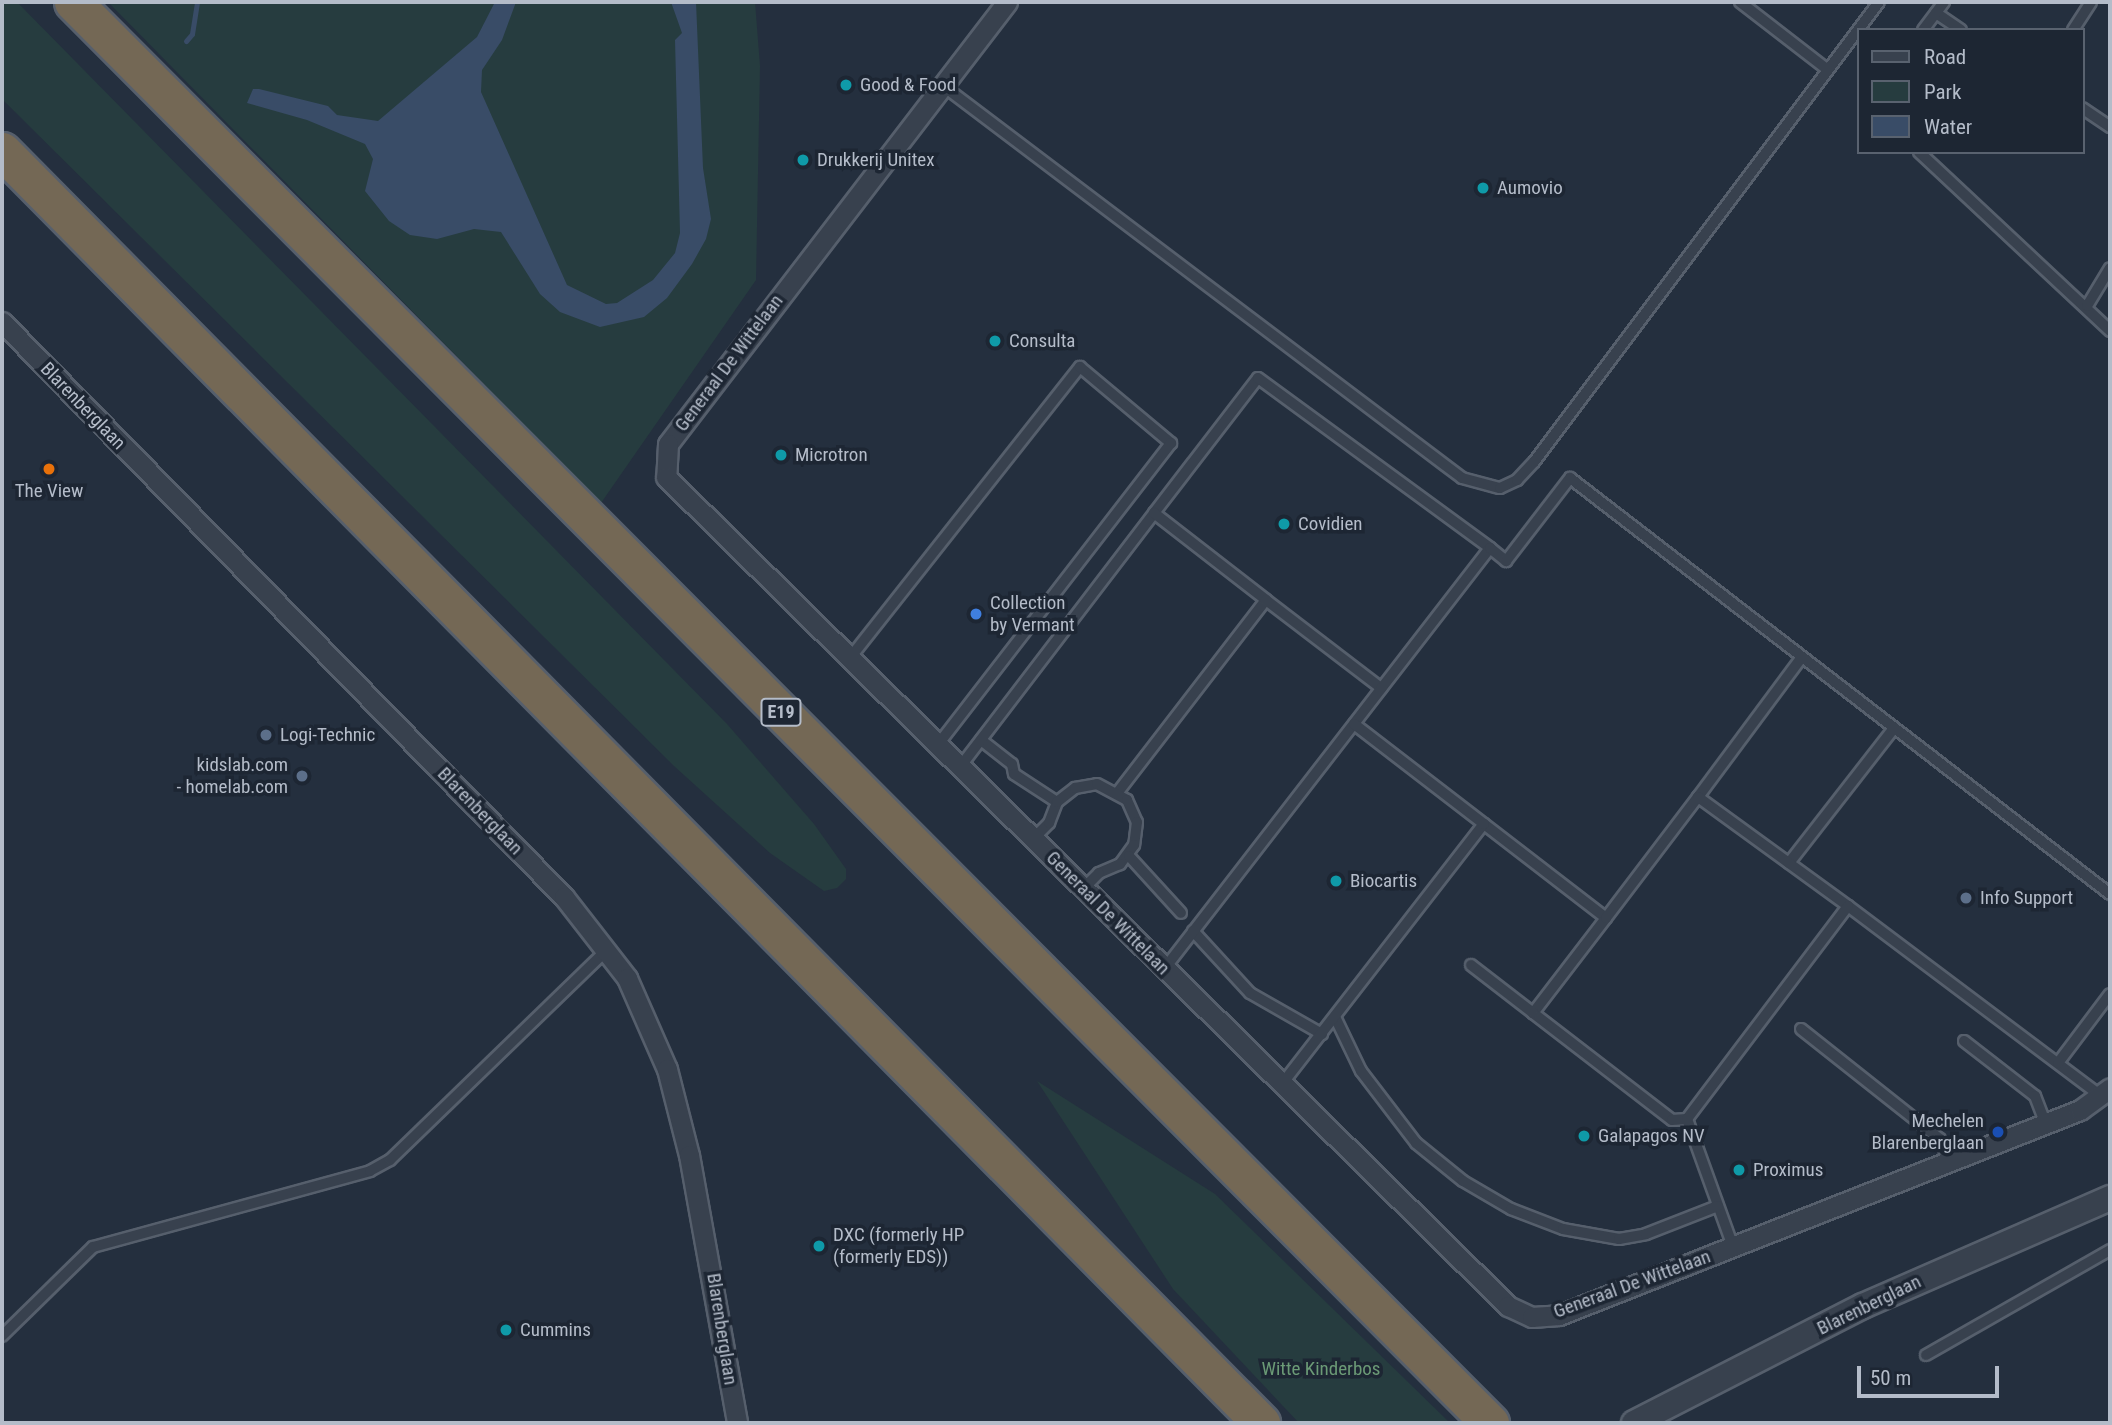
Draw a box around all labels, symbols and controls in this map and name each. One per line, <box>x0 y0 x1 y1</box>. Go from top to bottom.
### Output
legend <box>1856 28 2084 154</box>
text: Road <box>1924 45 1966 69</box>
place label: Good & Food <box>860 74 956 96</box>
marker: Good & Food <box>838 77 854 93</box>
text: Park <box>1924 80 1961 104</box>
text: Water <box>1924 115 1972 139</box>
place label: Drukkerij Unitex <box>817 149 935 171</box>
marker: Drukkerij Unitex <box>795 152 811 168</box>
place label: Aumovio <box>1497 177 1563 199</box>
marker: Aumovio <box>1475 180 1491 196</box>
street label: Generaal De Wittelaan <box>670 290 788 436</box>
place label: Consulta <box>1009 330 1075 352</box>
marker: Consulta <box>987 333 1003 349</box>
street label: Blarenberglaan <box>36 358 130 454</box>
place label: Microtron <box>795 444 868 466</box>
marker: Microtron <box>773 447 789 463</box>
marker: The View <box>41 461 57 477</box>
place label: The View <box>15 480 83 502</box>
place label: Covidien <box>1298 513 1363 535</box>
marker: Covidien <box>1276 516 1292 532</box>
place label: Collection by Vermant <box>990 592 1075 636</box>
marker: Collection by Vermant <box>968 606 984 622</box>
road number: E19 <box>760 698 802 726</box>
place label: Logi-Technic <box>280 724 375 746</box>
marker: Logi-Technic <box>258 727 274 743</box>
place label: kidslab.com - homelab.com <box>177 754 288 798</box>
street label: Blarenberglaan <box>433 763 527 859</box>
marker: kidslab.com - homelab.com <box>294 768 310 784</box>
street label: Generaal De Wittelaan <box>1041 846 1175 980</box>
place label: Biocartis <box>1350 870 1417 892</box>
marker: Biocartis <box>1328 873 1344 889</box>
place label: Info Support <box>1980 887 2073 909</box>
marker: Info Support <box>1958 890 1974 906</box>
place label: Mechelen Blarenberglaan <box>1871 1110 1984 1154</box>
marker: Mechelen Blarenberglaan <box>1990 1124 2006 1140</box>
place label: Galapagos NV <box>1598 1125 1705 1147</box>
marker: Galapagos NV <box>1576 1128 1592 1144</box>
place label: Proximus <box>1753 1159 1823 1181</box>
marker: Proximus <box>1731 1162 1747 1178</box>
place label: DXC (formerly HP (formerly EDS)) <box>833 1224 964 1268</box>
marker: DXC (formerly HP (formerly EDS)) <box>811 1238 827 1254</box>
street label: Generaal De Wittelaan <box>1550 1245 1714 1323</box>
street label: Blarenberglaan <box>1813 1270 1925 1340</box>
street label: Blarenberglaan <box>702 1272 742 1386</box>
place label: Cummins <box>520 1319 591 1341</box>
marker: Cummins <box>498 1322 514 1338</box>
scale bar <box>1860 1352 2002 1396</box>
park label: Witte Kinderbos <box>1262 1358 1380 1380</box>
text: 50 m <box>1870 1366 1911 1390</box>

